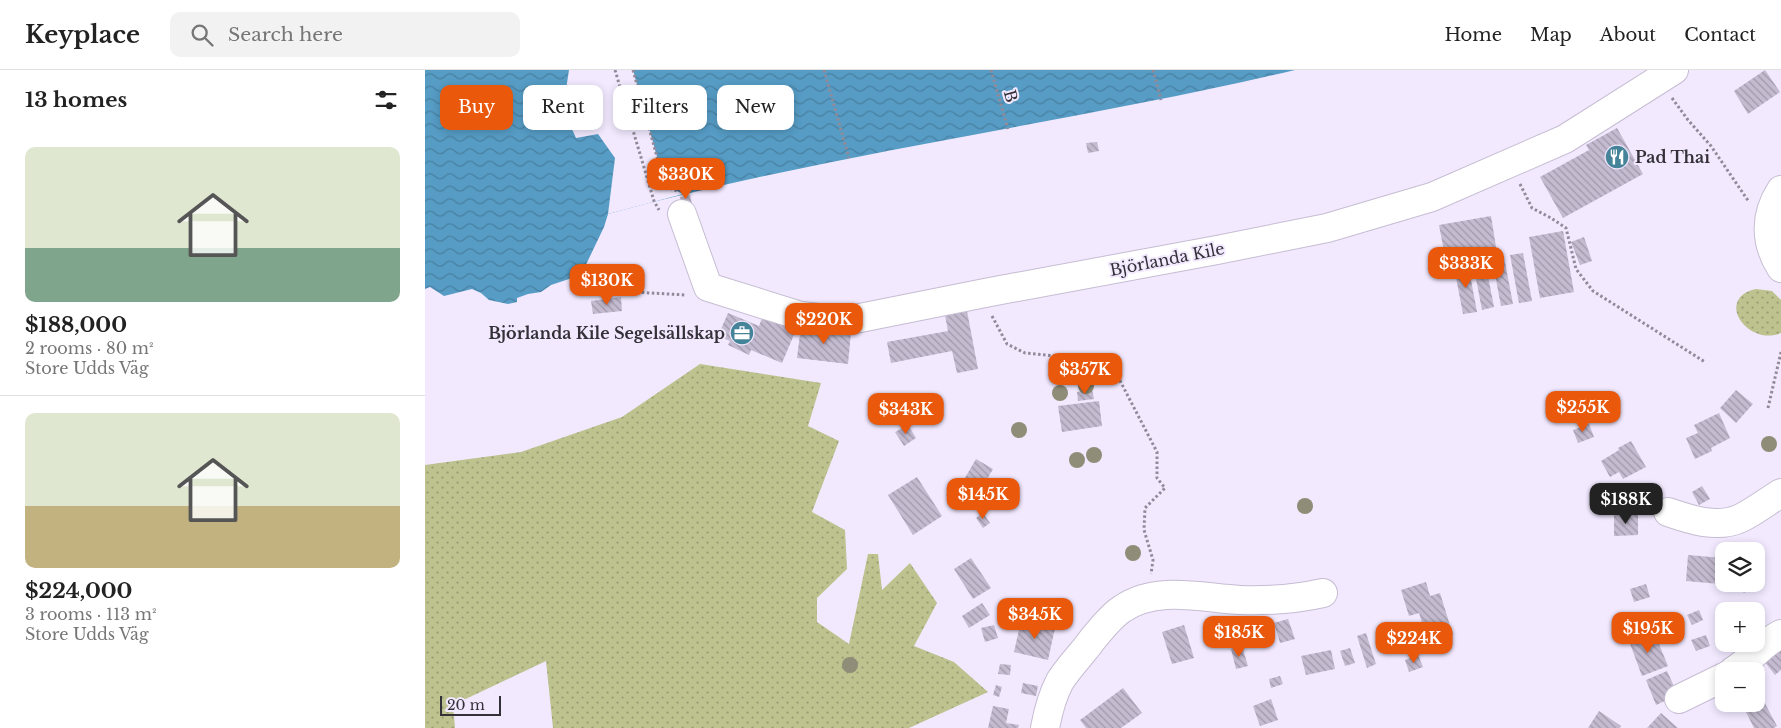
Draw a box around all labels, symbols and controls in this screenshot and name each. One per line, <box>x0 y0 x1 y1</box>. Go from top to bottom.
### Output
search box <box>170 12 520 57</box>
text: Keyplace <box>25 20 140 49</box>
icon: search <box>188 21 216 49</box>
text: Search here <box>228 23 343 46</box>
text: Home <box>1444 24 1502 46</box>
text: Map <box>1530 24 1572 46</box>
text: About <box>1600 24 1656 46</box>
text: Contact <box>1684 24 1756 46</box>
chip: Buy <box>440 85 513 130</box>
chip: Rent <box>523 85 603 130</box>
chip: Filters <box>613 85 707 130</box>
chip: New <box>717 85 794 130</box>
icon: filters <box>372 86 400 114</box>
text: 13 homes <box>25 87 127 113</box>
street label: B <box>1000 87 1022 105</box>
restaurant icon: Pad Thai <box>1604 144 1630 170</box>
place label: Pad Thai <box>1635 147 1710 167</box>
pin: $330K <box>651 158 721 200</box>
text: $330K <box>658 164 714 184</box>
icon: home <box>168 180 258 270</box>
street label: Björlanda Kile <box>1108 238 1226 280</box>
pin: $333K <box>1431 246 1501 289</box>
text: $333K <box>1439 253 1493 273</box>
pin: $130K <box>572 264 642 306</box>
text: $130K <box>581 270 633 290</box>
pin: $220K <box>789 302 859 345</box>
text: $220K <box>796 309 852 329</box>
text: $188,000 <box>25 312 127 338</box>
office icon: Björlanda Kile Segelsällskap <box>729 320 755 346</box>
place label: Björlanda Kile Segelsällskap <box>488 323 725 343</box>
text: 2 rooms · 80 m² <box>25 338 153 358</box>
pin: $357K <box>1050 352 1120 395</box>
text: Store Udds Väg <box>25 358 149 378</box>
text: $357K <box>1059 359 1111 379</box>
pin: $255K <box>1548 390 1618 433</box>
pin: $343K <box>871 392 941 435</box>
text: $255K <box>1557 397 1609 417</box>
text: $343K <box>879 399 933 419</box>
icon: home <box>168 445 258 535</box>
pin: $145K <box>948 478 1018 520</box>
pin: $188K <box>1591 482 1661 525</box>
text: $145K <box>958 484 1008 504</box>
text: $188K <box>1601 489 1651 509</box>
map controls <box>1715 542 1765 712</box>
button: layers <box>1715 542 1765 592</box>
text: $224,000 <box>25 578 132 604</box>
pin: $345K <box>1000 598 1070 640</box>
button: + <box>1715 602 1765 652</box>
text: 3 rooms · 113 m² <box>25 604 156 624</box>
text: $345K <box>1008 604 1062 624</box>
pin: $195K <box>1613 612 1683 654</box>
pin: $185K <box>1204 616 1274 658</box>
text: $195K <box>1623 618 1673 638</box>
text: $185K <box>1214 622 1264 642</box>
pin: $224K <box>1379 622 1449 664</box>
text: Store Udds Väg <box>25 624 149 644</box>
text: $224K <box>1387 628 1441 648</box>
button: − <box>1715 662 1765 712</box>
scale bar <box>440 693 501 716</box>
text: 20 m <box>447 696 485 714</box>

